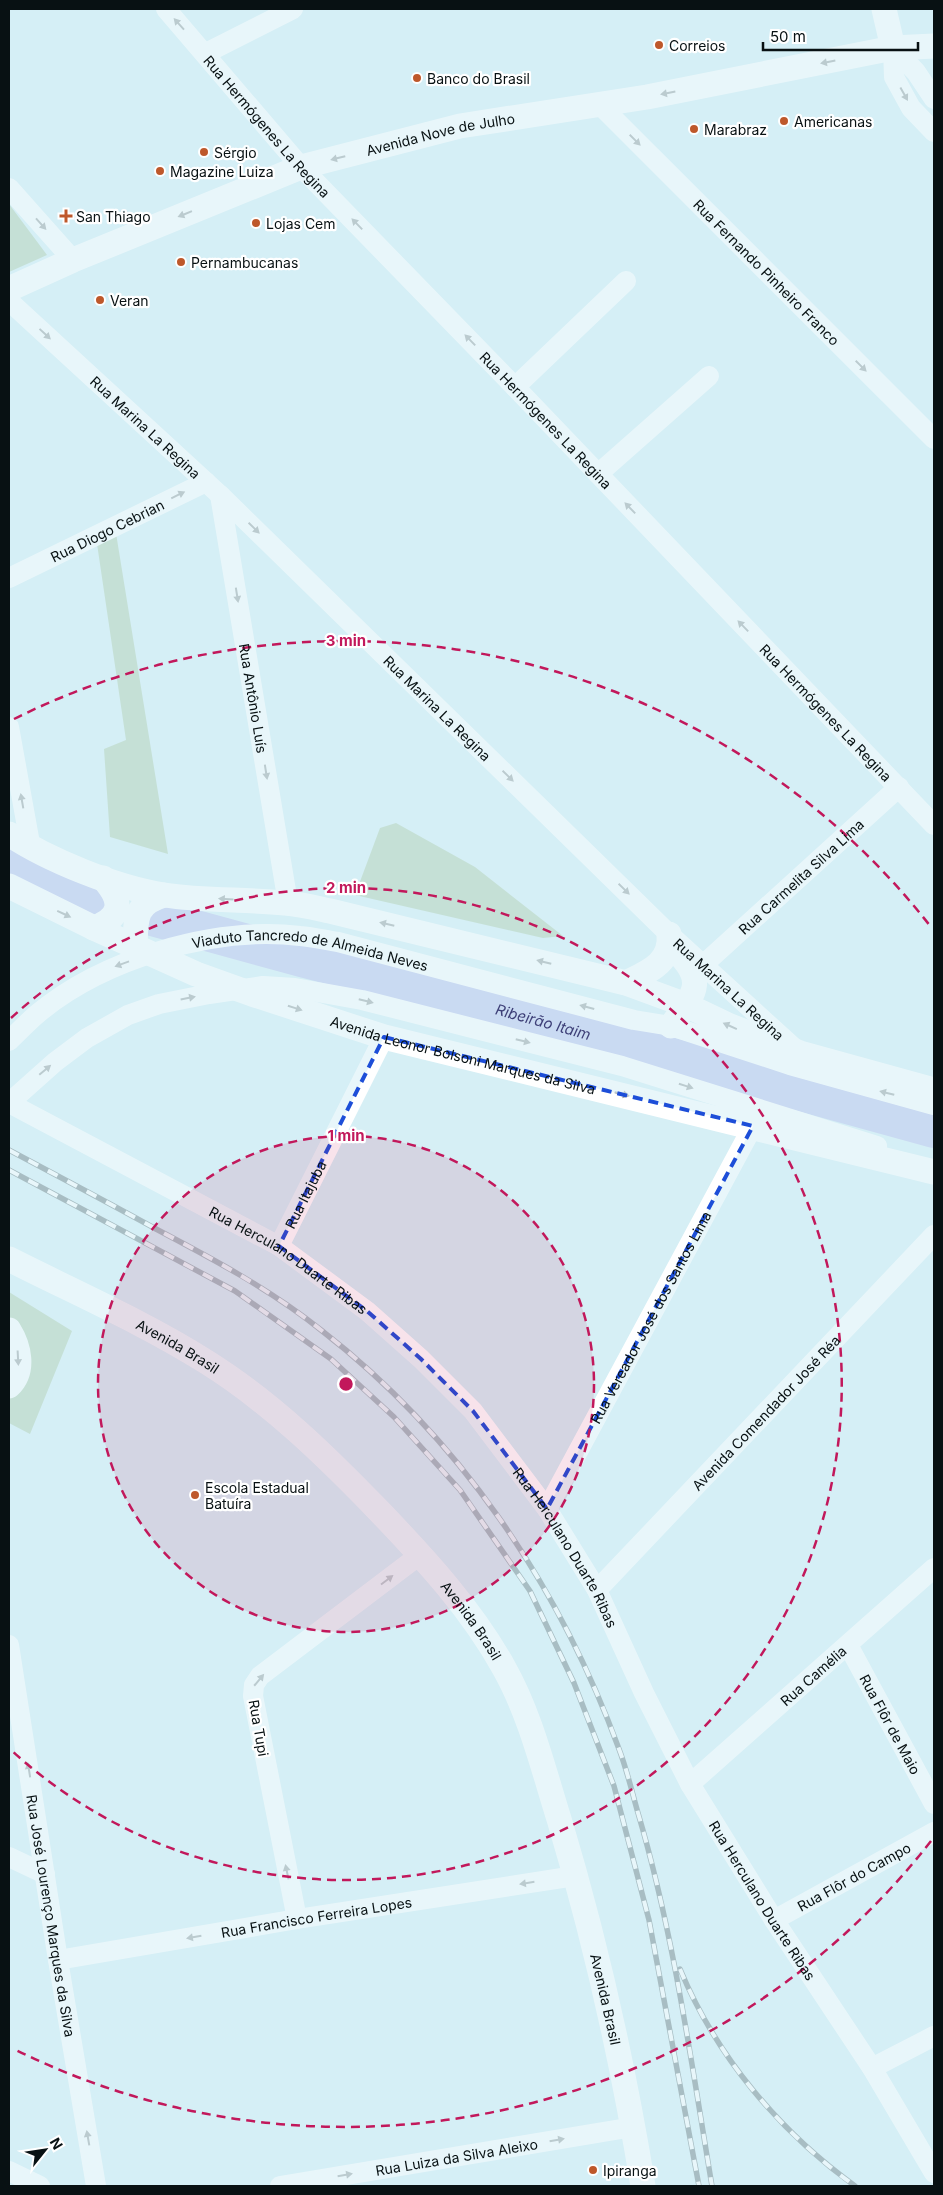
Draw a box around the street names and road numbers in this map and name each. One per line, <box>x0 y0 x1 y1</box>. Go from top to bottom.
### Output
street label: Rua Hermógenes La Regina <box>201 52 334 201</box>
street label: Avenida Nove de Julho <box>364 109 516 158</box>
street label: Rua Fernando Pinheiro Franco <box>690 195 843 348</box>
street label: Rua Hermógenes La Regina <box>477 348 616 492</box>
street label: Rua Marina La Regina <box>87 372 204 482</box>
street label: Rua Diogo Cebrian <box>48 495 166 565</box>
street label: Rua Hermógenes La Regina <box>757 640 896 784</box>
street label: Rua Antônio Luís <box>236 642 271 754</box>
street label: Rua Marina La Regina <box>380 652 495 764</box>
street label: Rua Carmelita Silva Lima <box>735 815 867 937</box>
street label: Viaduto Tancredo de Almeida Neves <box>190 926 430 974</box>
street label: Rua Marina La Regina <box>670 934 788 1043</box>
street label: Avenida Leonor Bolsoni Marques da Silva <box>329 1012 597 1097</box>
street label: Rua Itajuba <box>281 1157 329 1231</box>
street label: Rua Herculano Duarte Ribas <box>207 1202 371 1317</box>
street label: Rua Vereador José dos Santos Lima <box>586 1208 714 1426</box>
street label: Avenida Brasil <box>134 1315 223 1376</box>
street label: Avenida Comendador José Réa <box>688 1331 843 1493</box>
street label: Rua Herculano Duarte Ribas <box>510 1464 621 1630</box>
street label: Avenida Brasil <box>438 1577 506 1663</box>
street label: Rua Camélia <box>776 1642 849 1709</box>
street label: Rua Flôr de Maio <box>857 1671 925 1777</box>
street label: Rua Tupi <box>246 1698 272 1758</box>
street label: Rua José Lourenço Marques da Silva <box>24 1793 79 2038</box>
street label: Rua Herculano Duarte Ribas <box>706 1817 820 1983</box>
street label: Rua Flôr do Campo <box>794 1838 913 1914</box>
street label: Rua Francisco Ferreira Lopes <box>220 1893 413 1940</box>
street label: Avenida Brasil <box>587 1952 625 2046</box>
street label: Rua Luiza da Silva Aleixo <box>374 2135 539 2178</box>

